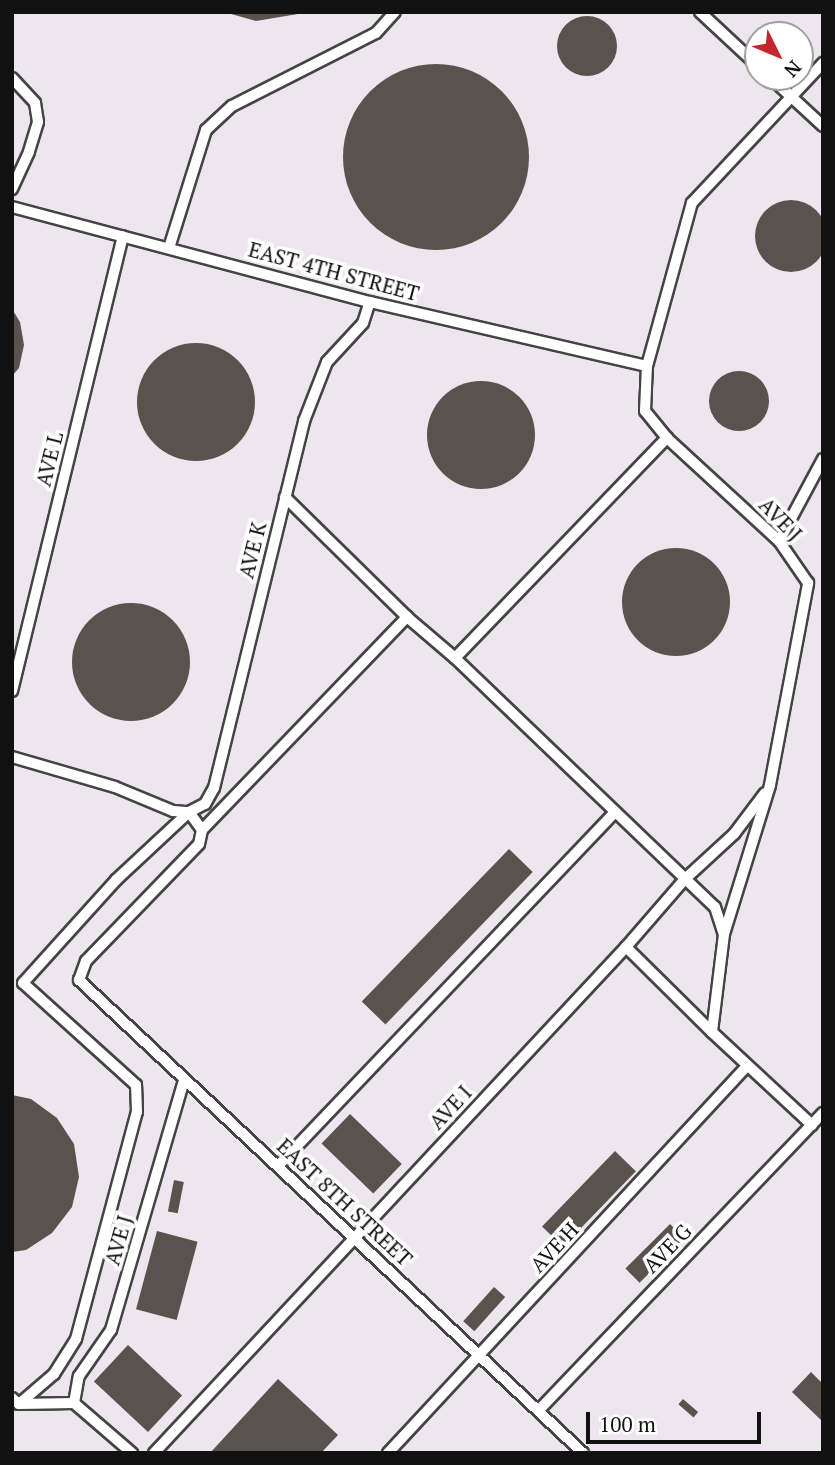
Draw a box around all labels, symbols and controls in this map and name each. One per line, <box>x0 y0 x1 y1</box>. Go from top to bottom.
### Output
north arrow <box>744 21 814 91</box>
text: N <box>779 56 807 83</box>
street label: EAST 4TH STREET <box>246 236 422 306</box>
street label: AVE L <box>30 429 68 489</box>
street label: AVE J <box>754 492 808 546</box>
street label: AVE K <box>233 519 271 581</box>
street label: AVE I <box>423 1080 477 1134</box>
street label: EAST 8TH STREET <box>272 1133 418 1271</box>
street label: AVE J <box>99 1212 137 1268</box>
street label: AVE H <box>525 1217 583 1277</box>
street label: AVE G <box>638 1218 696 1278</box>
scale bar <box>590 1398 765 1442</box>
text: 100 m <box>599 1410 656 1438</box>

